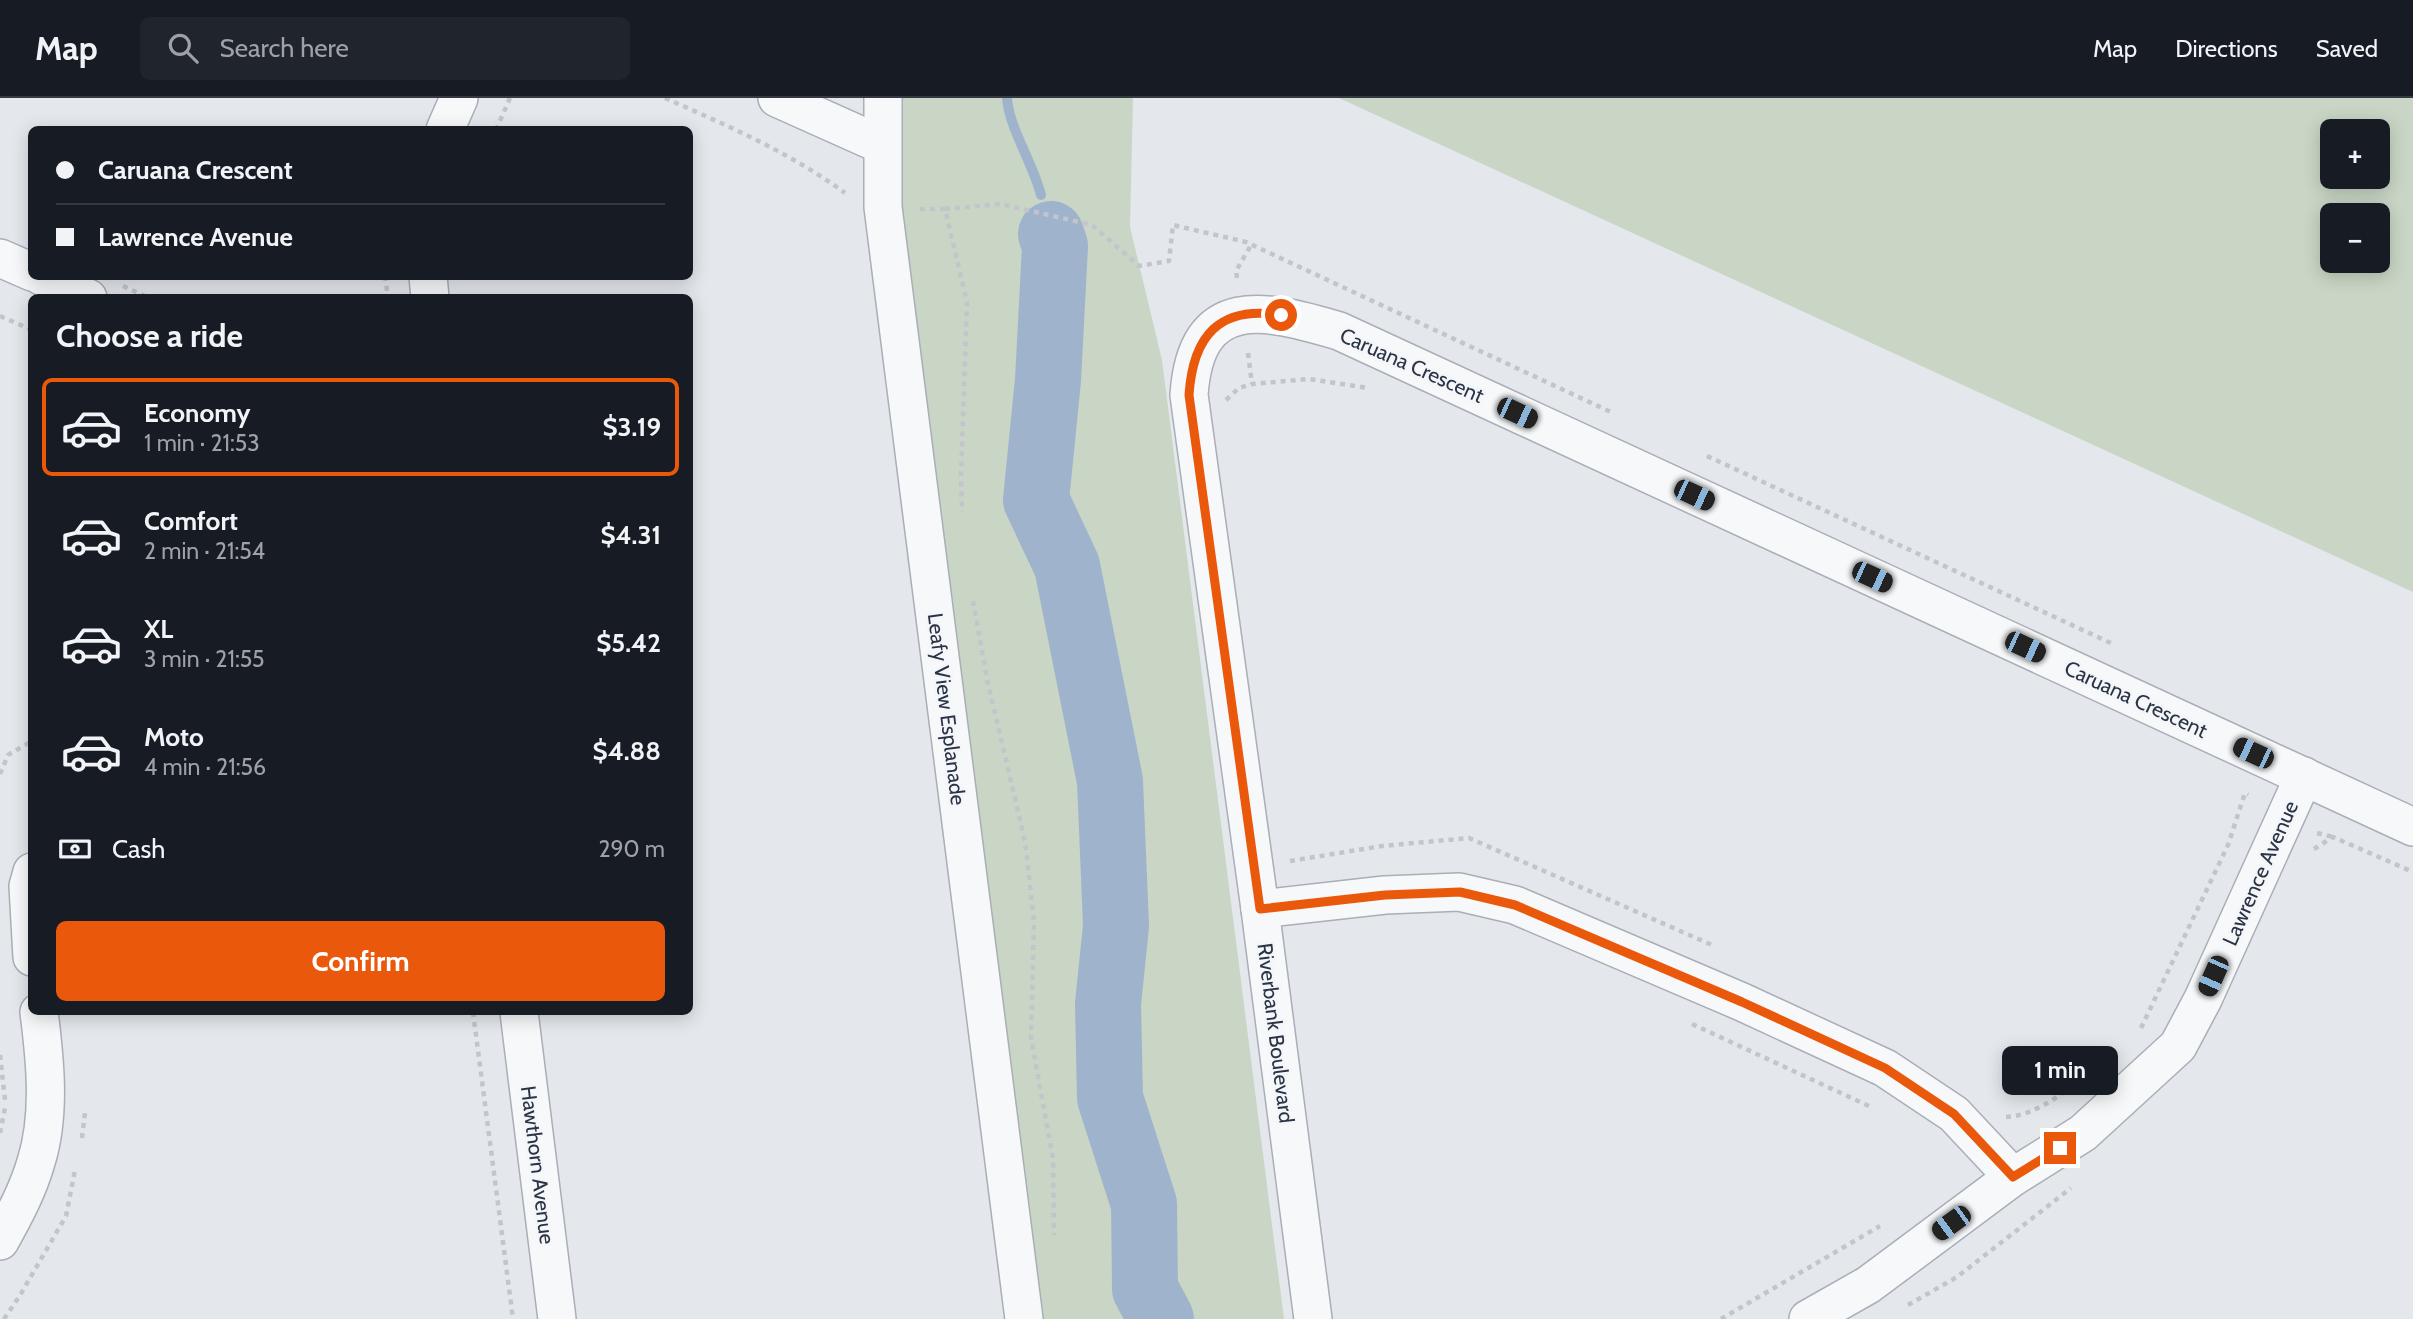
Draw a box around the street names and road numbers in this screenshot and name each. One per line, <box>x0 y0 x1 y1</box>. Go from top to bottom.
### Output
street label: Caruana Crescent <box>1336 322 1488 408</box>
street label: Leafy View Esplanade <box>923 612 971 807</box>
street label: Caruana Crescent <box>2061 655 2211 743</box>
street label: Lawrence Avenue <box>2217 797 2303 949</box>
street label: Riverbank Boulevard <box>1253 942 1299 1124</box>
street label: Hawthorn Avenue <box>516 1084 560 1246</box>

